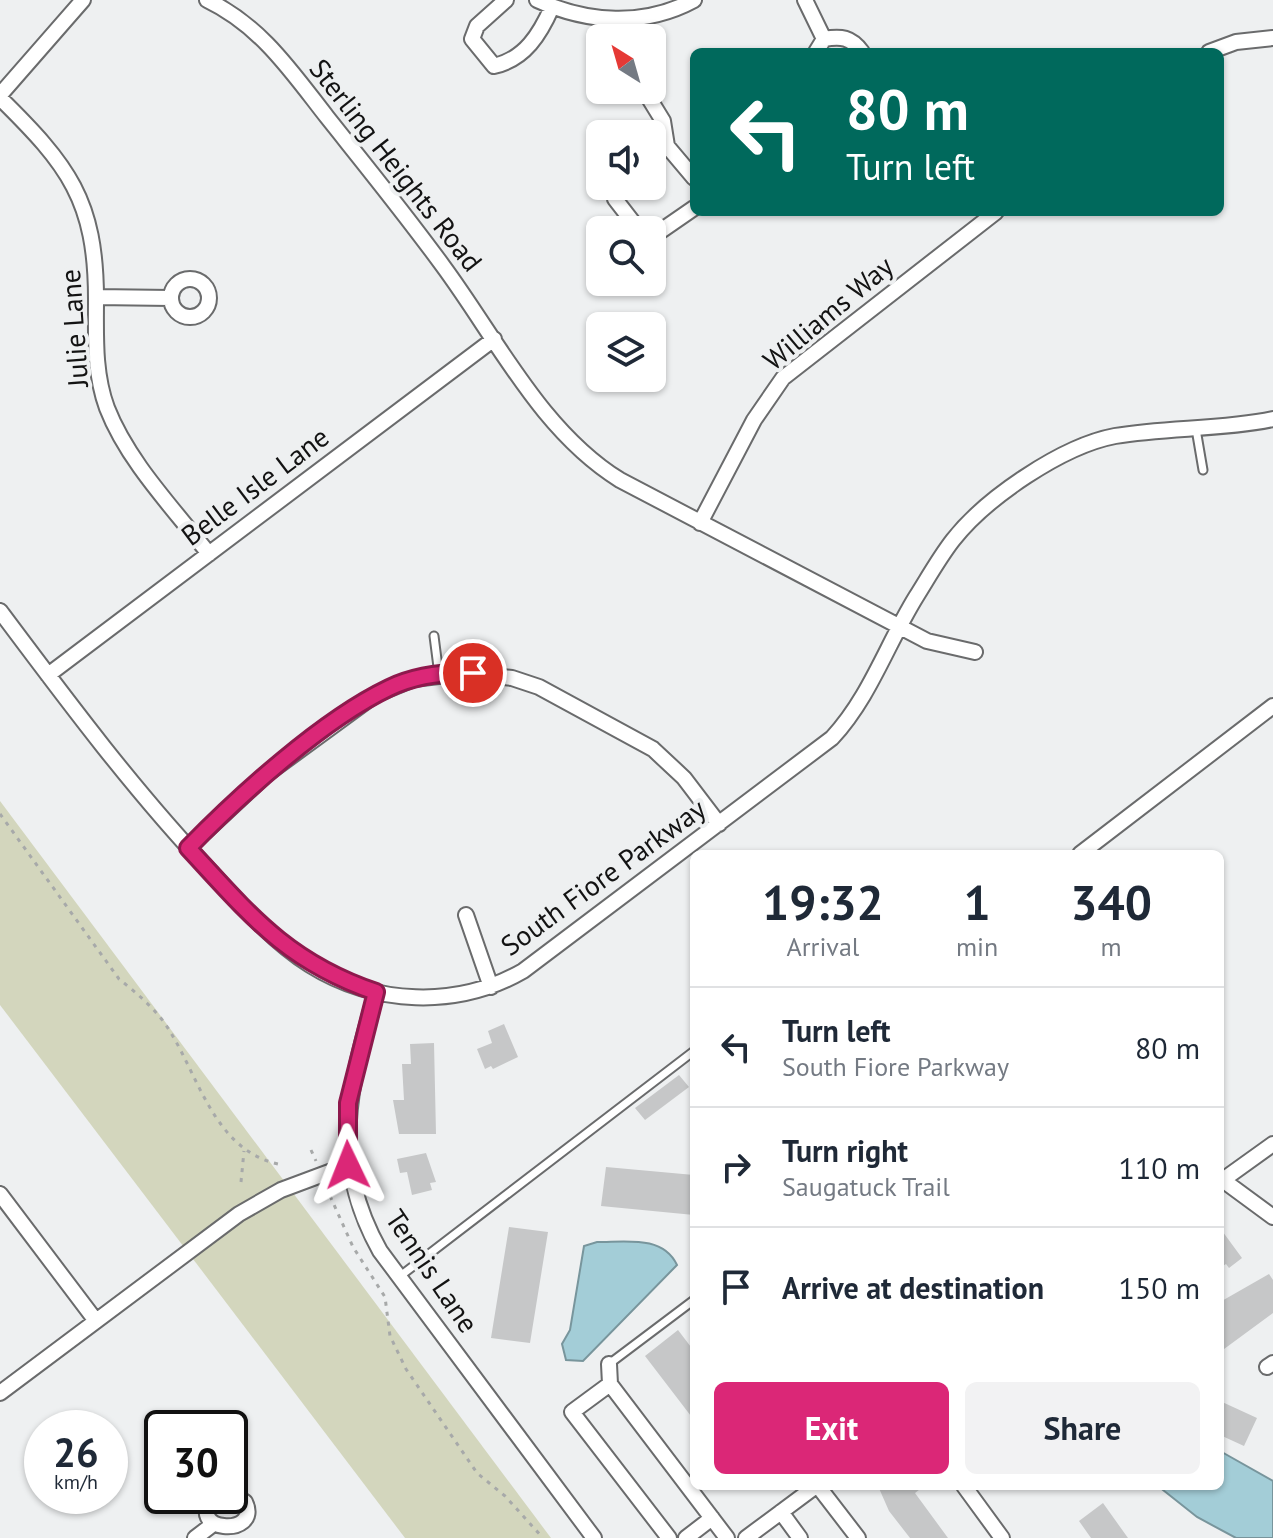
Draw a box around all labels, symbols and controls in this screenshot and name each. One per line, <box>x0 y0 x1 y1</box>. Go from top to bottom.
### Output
north arrow <box>586 24 666 104</box>
map controls <box>586 24 666 392</box>
street label: Sterling Heights Road <box>302 51 491 279</box>
text: 80 m <box>846 73 969 145</box>
icon: left <box>714 80 818 184</box>
button: sound <box>586 120 666 200</box>
text: Turn left <box>846 143 975 190</box>
button: search <box>586 216 666 296</box>
street label: Williams Way <box>755 247 900 378</box>
street label: Julie Lane <box>51 268 96 389</box>
button: layers <box>586 312 666 392</box>
street label: Belle Isle Lane <box>173 418 336 553</box>
pin <box>439 639 507 707</box>
icon: arrive <box>451 651 495 695</box>
street label: South Fiore Parkway <box>493 790 712 963</box>
text: 19:32 <box>762 871 884 933</box>
text: 1 <box>963 871 991 933</box>
text: 340 <box>1070 871 1152 933</box>
text: Arrival <box>787 930 859 963</box>
text: min <box>956 930 998 963</box>
text: m <box>1101 930 1122 963</box>
text: Turn left <box>782 1011 890 1050</box>
icon: left <box>714 1025 758 1069</box>
text: 80 m <box>1135 1028 1200 1067</box>
text: South Fiore Parkway <box>782 1050 1009 1083</box>
position arrow <box>306 1123 390 1207</box>
text: Turn right <box>782 1131 908 1170</box>
icon: right <box>714 1145 758 1189</box>
text: 110 m <box>1119 1148 1200 1187</box>
text: Saugatuck Trail <box>782 1170 950 1203</box>
street label: Tennis Lane <box>378 1202 487 1339</box>
icon: arrive <box>714 1265 758 1309</box>
text: Arrive at destination <box>782 1268 1044 1307</box>
text: 150 m <box>1119 1268 1200 1307</box>
button: Exit <box>714 1382 949 1474</box>
button: Share <box>965 1382 1200 1474</box>
speed limit sign: 30 <box>144 1410 248 1514</box>
text: 26 <box>53 1426 99 1478</box>
text: km/h <box>54 1469 98 1495</box>

